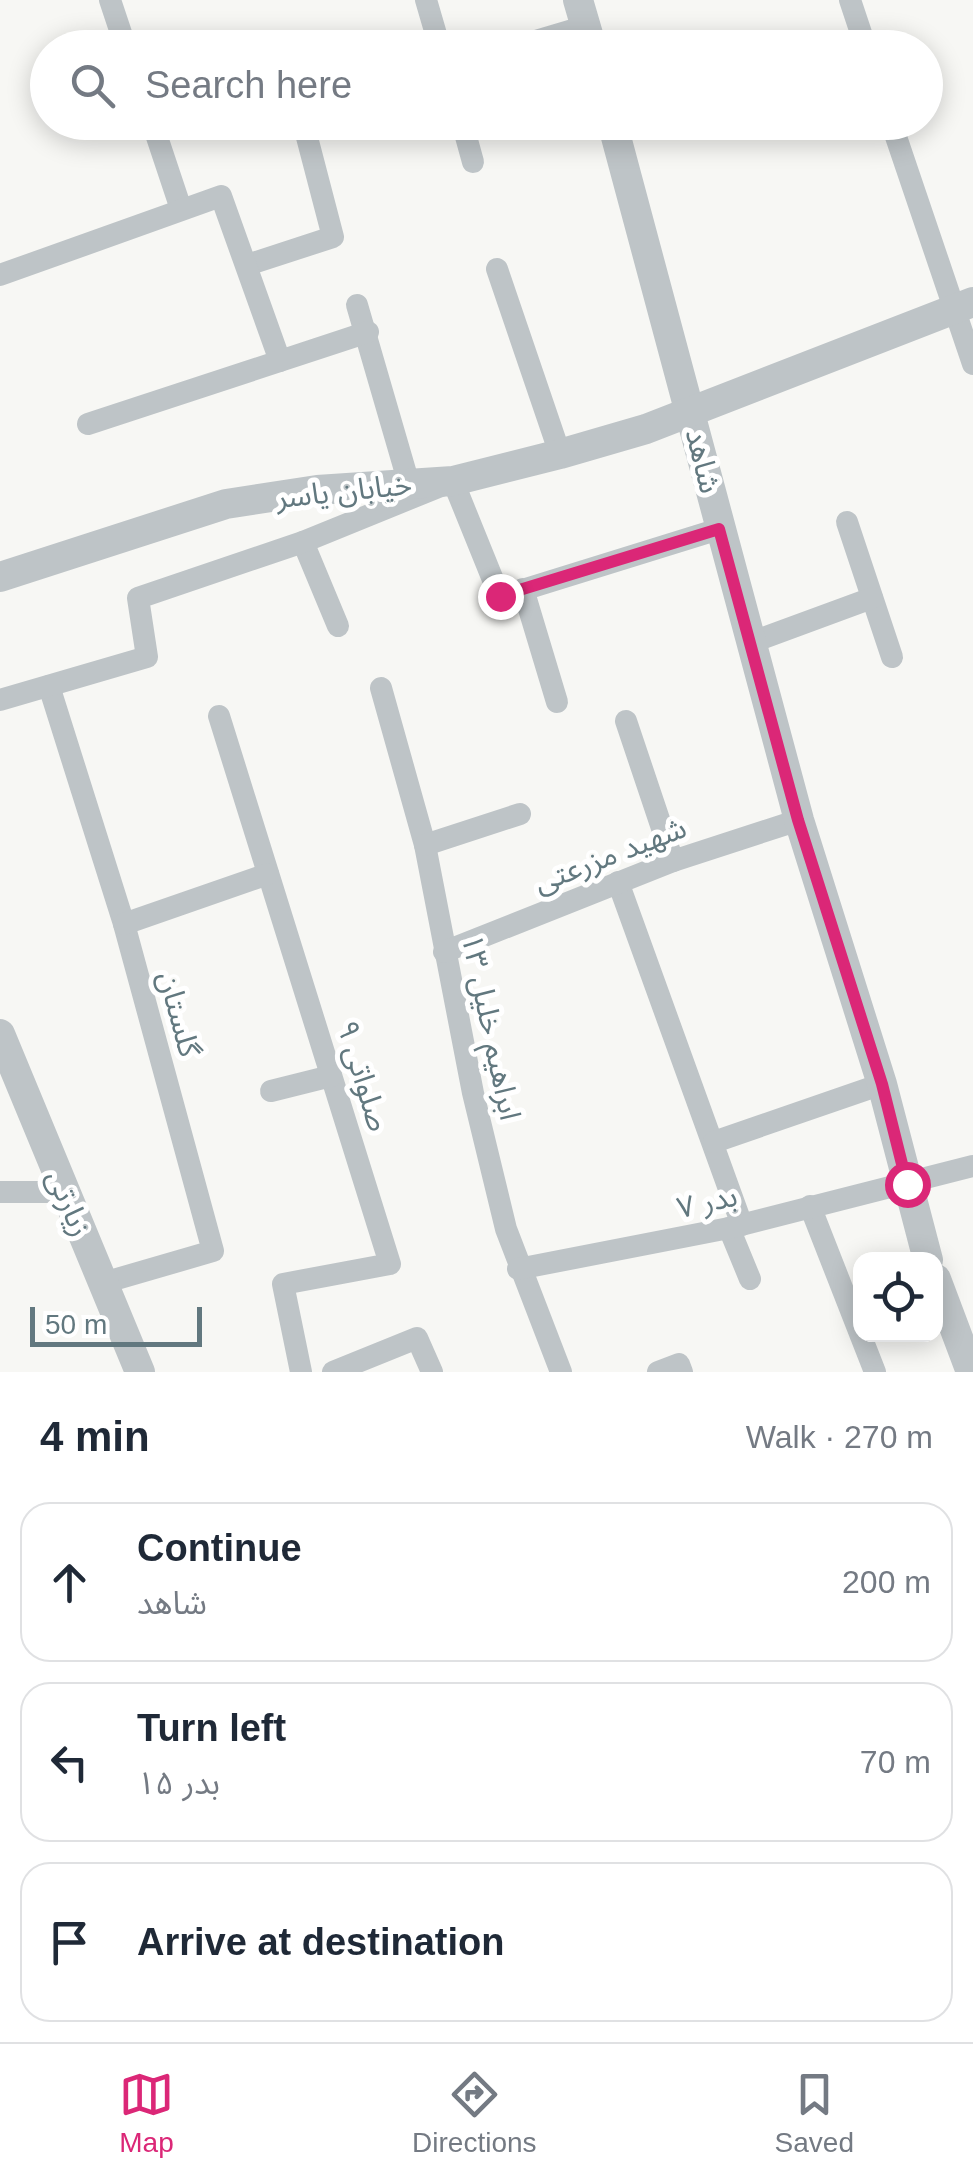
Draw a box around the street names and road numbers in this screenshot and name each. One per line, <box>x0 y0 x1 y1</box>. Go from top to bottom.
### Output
street label: شاهد <box>680 425 727 497</box>
street label: خیابان یاسر <box>273 467 414 515</box>
street label: شهید مزرعتی <box>529 810 691 900</box>
street label: ابراهیم خلیل ۱۳ <box>449 931 527 1124</box>
street label: گلستان <box>151 967 207 1061</box>
street label: صلواتی ۹ <box>330 1017 396 1135</box>
street label: زیارتی <box>40 1165 98 1241</box>
street label: بدر ۷ <box>674 1179 740 1225</box>

